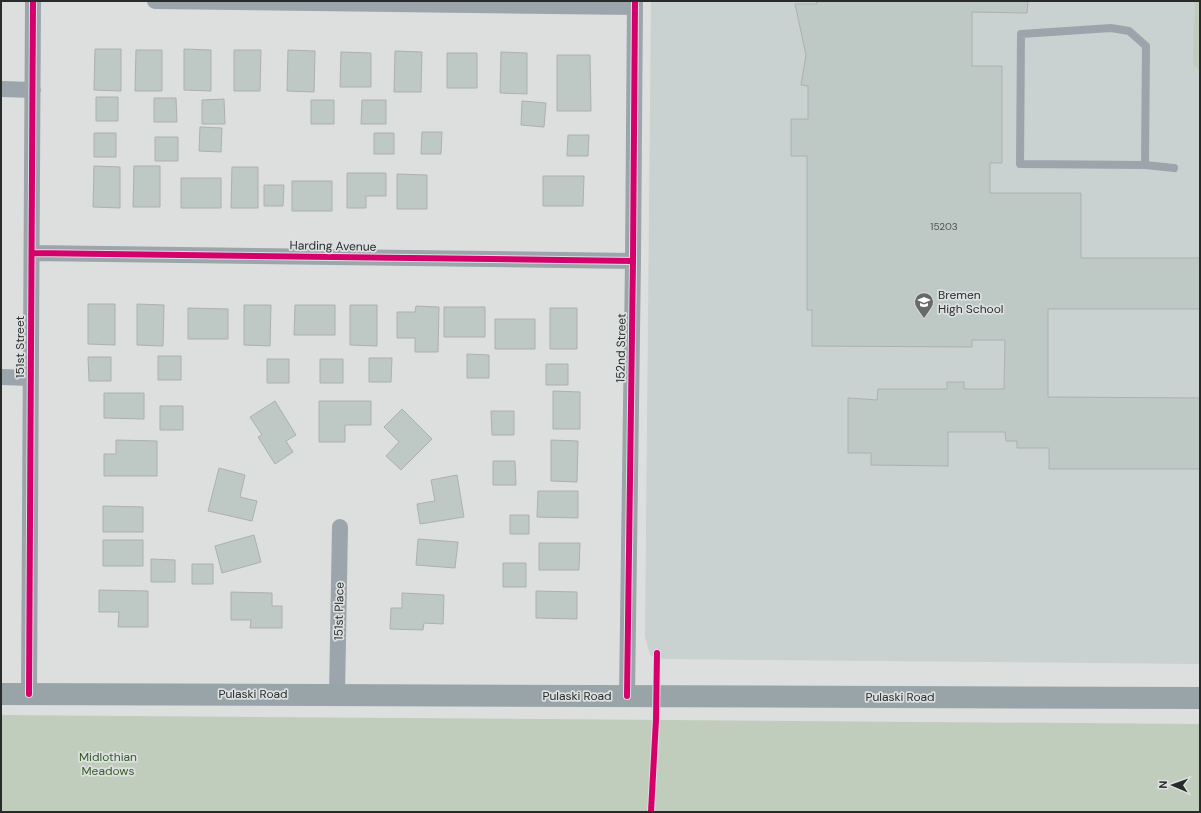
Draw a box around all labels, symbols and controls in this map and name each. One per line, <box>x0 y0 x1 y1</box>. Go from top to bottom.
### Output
house number: 15203 <box>930 220 958 233</box>
street label: Harding Avenue <box>289 237 377 255</box>
place label: Bremen High School <box>938 287 1003 317</box>
school or university icon: Bremen High School <box>913 291 935 319</box>
street label: 152nd Street <box>612 313 630 383</box>
street label: 151st Street <box>12 315 28 378</box>
street label: 151st Place <box>330 582 348 640</box>
street label: Pulaski Road <box>218 686 288 702</box>
street label: Pulaski Road <box>542 688 612 704</box>
street label: Pulaski Road <box>865 689 935 705</box>
park label: Midlothian Meadows <box>79 749 137 779</box>
north arrow <box>1153 765 1193 805</box>
text: N <box>1156 780 1170 789</box>

